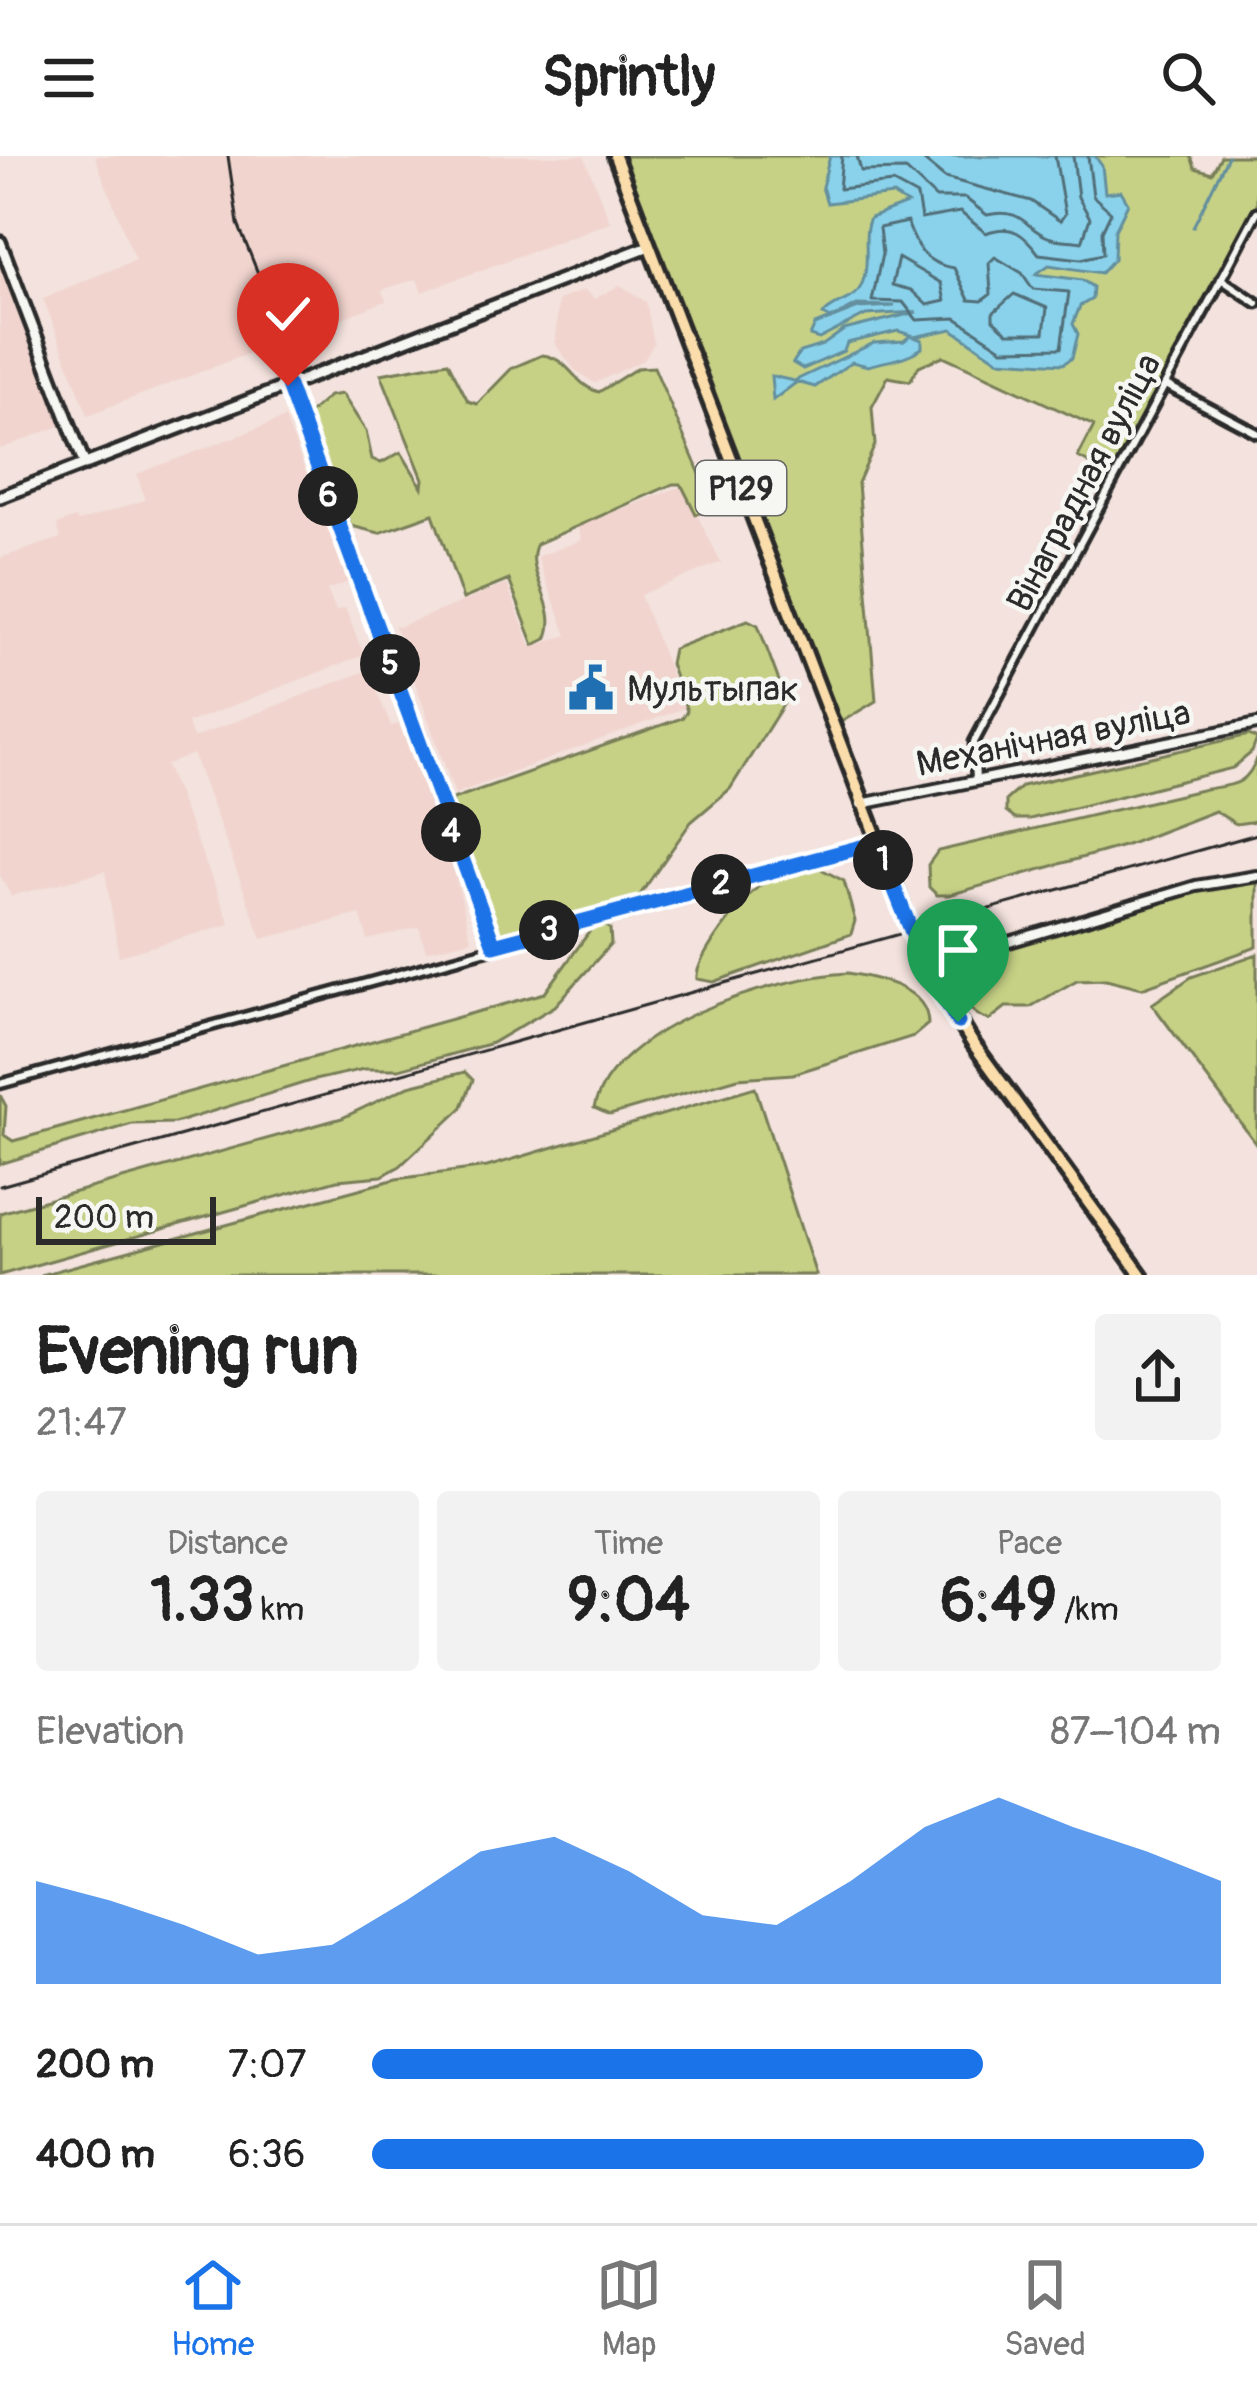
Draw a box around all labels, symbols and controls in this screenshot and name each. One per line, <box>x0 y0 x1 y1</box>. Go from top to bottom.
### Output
text: Sprintly <box>542 44 715 112</box>
icon: menu <box>36 45 102 111</box>
icon: search <box>1155 45 1221 111</box>
pin <box>237 263 339 386</box>
icon: check <box>255 281 321 347</box>
street label: Вінаградная вуліца <box>997 346 1171 620</box>
road number: Р129 <box>696 461 786 515</box>
pin: 6 <box>298 466 358 526</box>
text: 6 <box>318 475 338 516</box>
pin: 5 <box>360 634 420 694</box>
text: 5 <box>381 643 399 684</box>
public building icon: Мультыпак <box>566 663 616 713</box>
place label: Мультыпак <box>627 667 799 712</box>
street label: Механічная вуліца <box>912 690 1194 787</box>
pin: 4 <box>421 802 481 862</box>
text: 4 <box>441 811 461 852</box>
pin: 1 <box>853 830 913 890</box>
text: 1 <box>877 839 889 880</box>
pin: 2 <box>691 854 751 914</box>
text: 2 <box>712 863 730 904</box>
pin <box>907 899 1009 1022</box>
pin: 3 <box>519 900 579 960</box>
text: 3 <box>540 909 558 950</box>
icon: arrive <box>925 917 991 983</box>
scale bar <box>36 1191 216 1244</box>
text: 200 m <box>54 1197 154 1238</box>
text: Evening run <box>36 1311 359 1394</box>
button: share <box>1095 1314 1221 1440</box>
text: 21:47 <box>36 1398 127 1447</box>
text: Distance <box>167 1523 288 1564</box>
text: Time <box>594 1523 663 1564</box>
text: Pace <box>997 1523 1062 1564</box>
text: 1.33 <box>151 1564 254 1639</box>
text: 9:04 <box>567 1564 690 1639</box>
text: 6:49 <box>940 1564 1057 1639</box>
text: km <box>254 1589 304 1630</box>
text: /km <box>1057 1589 1119 1630</box>
text: Elevation <box>36 1707 185 1756</box>
text: 87–104 m <box>1050 1707 1221 1756</box>
text: 200 m <box>36 2040 154 2089</box>
text: 7:07 <box>228 2040 306 2089</box>
text: 400 m <box>36 2130 155 2179</box>
text: 6:36 <box>228 2130 306 2179</box>
tab: Home <box>171 2252 254 2365</box>
tab: Map <box>596 2252 662 2365</box>
tab: Saved <box>1004 2252 1086 2365</box>

